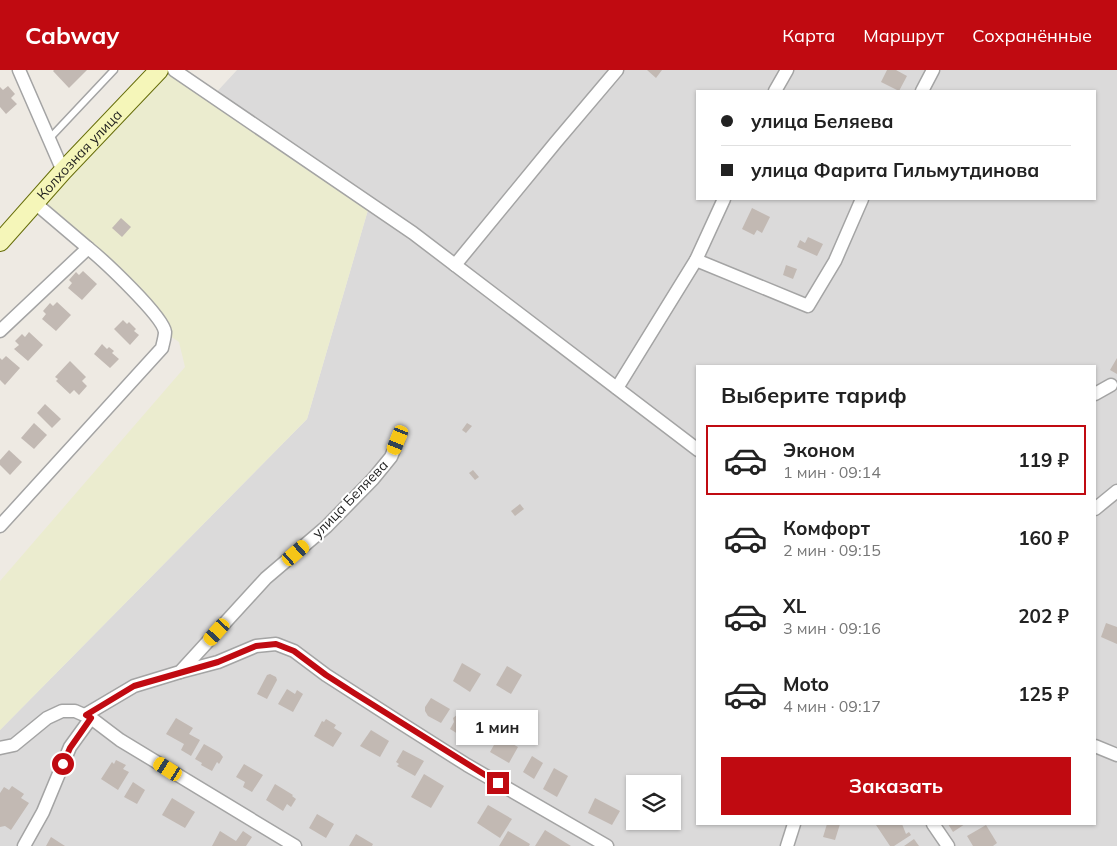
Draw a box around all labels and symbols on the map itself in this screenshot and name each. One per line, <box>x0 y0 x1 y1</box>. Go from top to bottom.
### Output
street label: Колхозная улица <box>33 106 126 204</box>
car <box>385 423 410 457</box>
street label: улица Беляева <box>308 456 392 542</box>
car <box>279 537 312 569</box>
car <box>201 616 232 648</box>
callout: 1 мин <box>457 710 539 746</box>
route start <box>52 753 74 775</box>
car <box>151 755 184 783</box>
route end <box>487 772 509 794</box>

